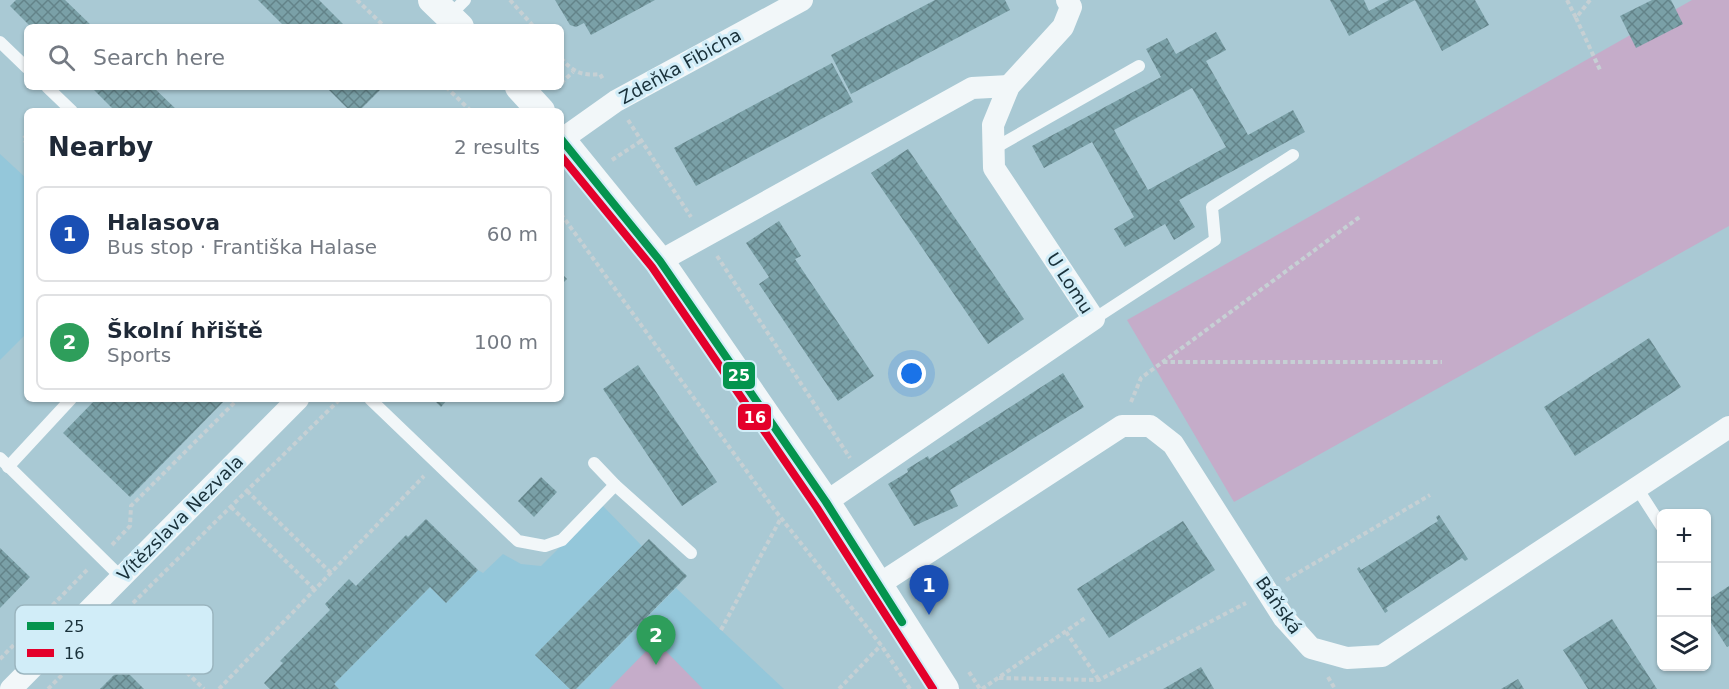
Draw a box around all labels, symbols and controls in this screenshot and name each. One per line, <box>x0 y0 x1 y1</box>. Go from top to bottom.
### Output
search box <box>24 24 564 90</box>
street label: Zdeňka Fibicha <box>615 24 745 108</box>
icon: search <box>45 41 78 74</box>
text: Search here <box>93 45 225 70</box>
text: Nearby <box>48 132 153 162</box>
text: 2 results <box>454 135 540 159</box>
text: Halasova <box>107 210 220 235</box>
text: 1 <box>63 222 76 246</box>
text: 60 m <box>487 222 538 246</box>
text: Bus stop · Františka Halase <box>107 235 377 259</box>
street label: U Lomu <box>1043 249 1097 317</box>
text: Školní hřiště <box>107 318 263 343</box>
text: 2 <box>63 330 76 354</box>
text: 100 m <box>474 330 538 354</box>
text: Sports <box>107 343 171 367</box>
your location <box>897 359 926 388</box>
line badge: 25 <box>722 361 756 390</box>
text: 25 <box>728 366 750 385</box>
line badge: 16 <box>737 403 772 431</box>
text: 16 <box>744 408 766 427</box>
street label: Vítězslava Nezvala <box>113 451 247 585</box>
map controls <box>1657 509 1711 671</box>
button: + <box>1657 509 1711 563</box>
button: − <box>1657 563 1711 617</box>
pin: 1 <box>910 566 948 615</box>
street label: Báňská <box>1252 572 1306 638</box>
legend <box>15 605 213 674</box>
pin: 2 <box>636 616 676 665</box>
text: 25 <box>64 617 84 636</box>
button: layers <box>1657 617 1711 671</box>
text: 16 <box>64 644 84 663</box>

